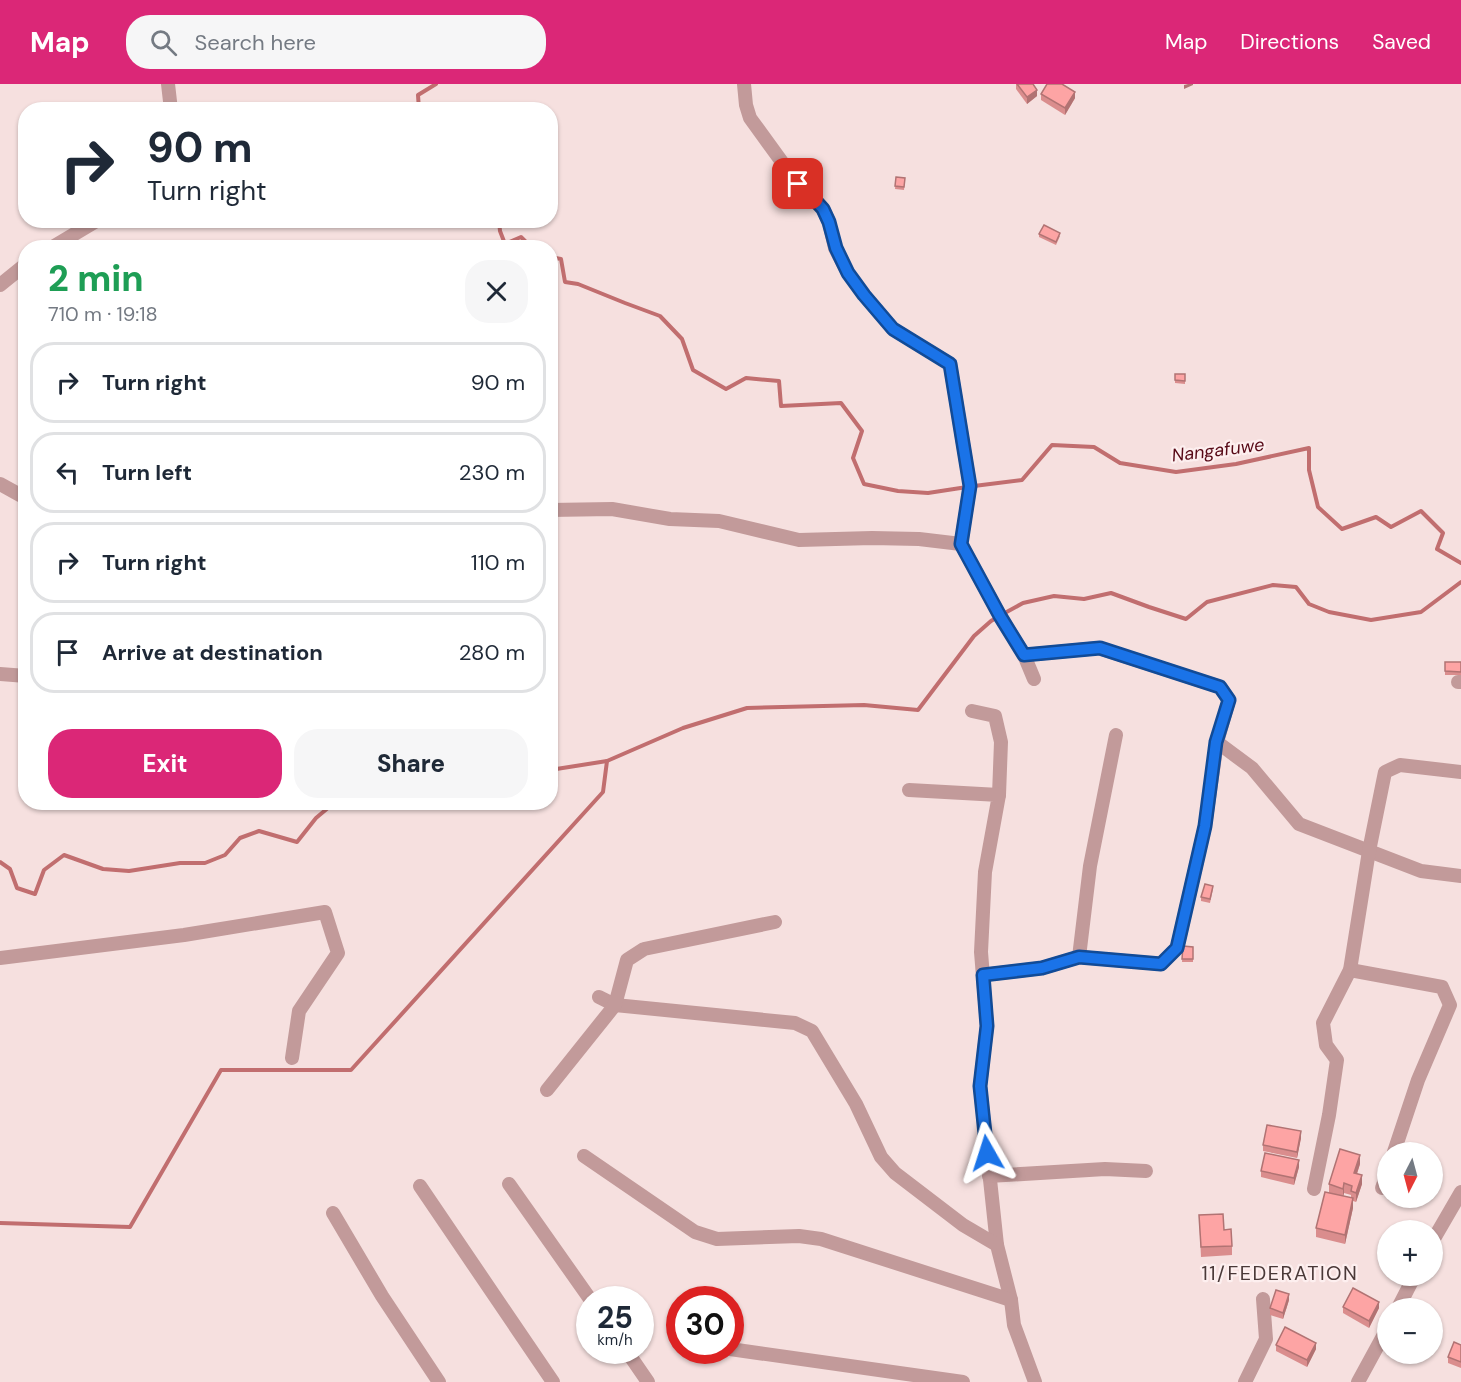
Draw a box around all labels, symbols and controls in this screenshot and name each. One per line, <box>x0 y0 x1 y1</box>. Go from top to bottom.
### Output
search box <box>126 15 546 69</box>
text: Map <box>30 24 90 61</box>
icon: search <box>147 26 180 59</box>
text: Search here <box>195 28 316 57</box>
text: Map <box>1165 28 1207 56</box>
text: Directions <box>1240 28 1339 56</box>
text: Saved <box>1372 28 1431 56</box>
text: 90 m <box>147 120 253 175</box>
icon: right <box>48 126 126 204</box>
pin <box>772 158 823 209</box>
icon: arrive <box>781 167 814 200</box>
text: Turn right <box>147 173 267 208</box>
text: 2 min <box>48 255 144 302</box>
button: close <box>465 260 528 323</box>
text: 710 m · 19:18 <box>48 301 158 327</box>
icon: right <box>51 366 84 399</box>
text: Turn right <box>102 368 207 397</box>
text: 90 m <box>471 368 525 397</box>
water label: Nangafuwe <box>1170 432 1266 468</box>
icon: left <box>51 456 84 489</box>
text: Turn left <box>102 458 192 487</box>
text: 230 m <box>459 458 525 487</box>
icon: right <box>51 546 84 579</box>
text: Turn right <box>102 548 207 577</box>
text: 110 m <box>471 548 525 577</box>
icon: arrive <box>51 636 84 669</box>
text: Arrive at destination <box>102 638 323 667</box>
text: 280 m <box>459 638 525 667</box>
button: Exit <box>48 729 282 798</box>
button: Share <box>294 729 528 798</box>
position arrow <box>955 1121 1019 1185</box>
north arrow <box>1377 1142 1443 1208</box>
map controls <box>1377 1142 1443 1364</box>
button: + <box>1377 1220 1443 1286</box>
district label: 11/FEDERATION <box>1202 1260 1358 1286</box>
speed limit sign: 30 <box>666 1286 744 1364</box>
text: 25 <box>597 1298 633 1337</box>
button: − <box>1377 1298 1443 1364</box>
text: km/h <box>597 1330 633 1350</box>

